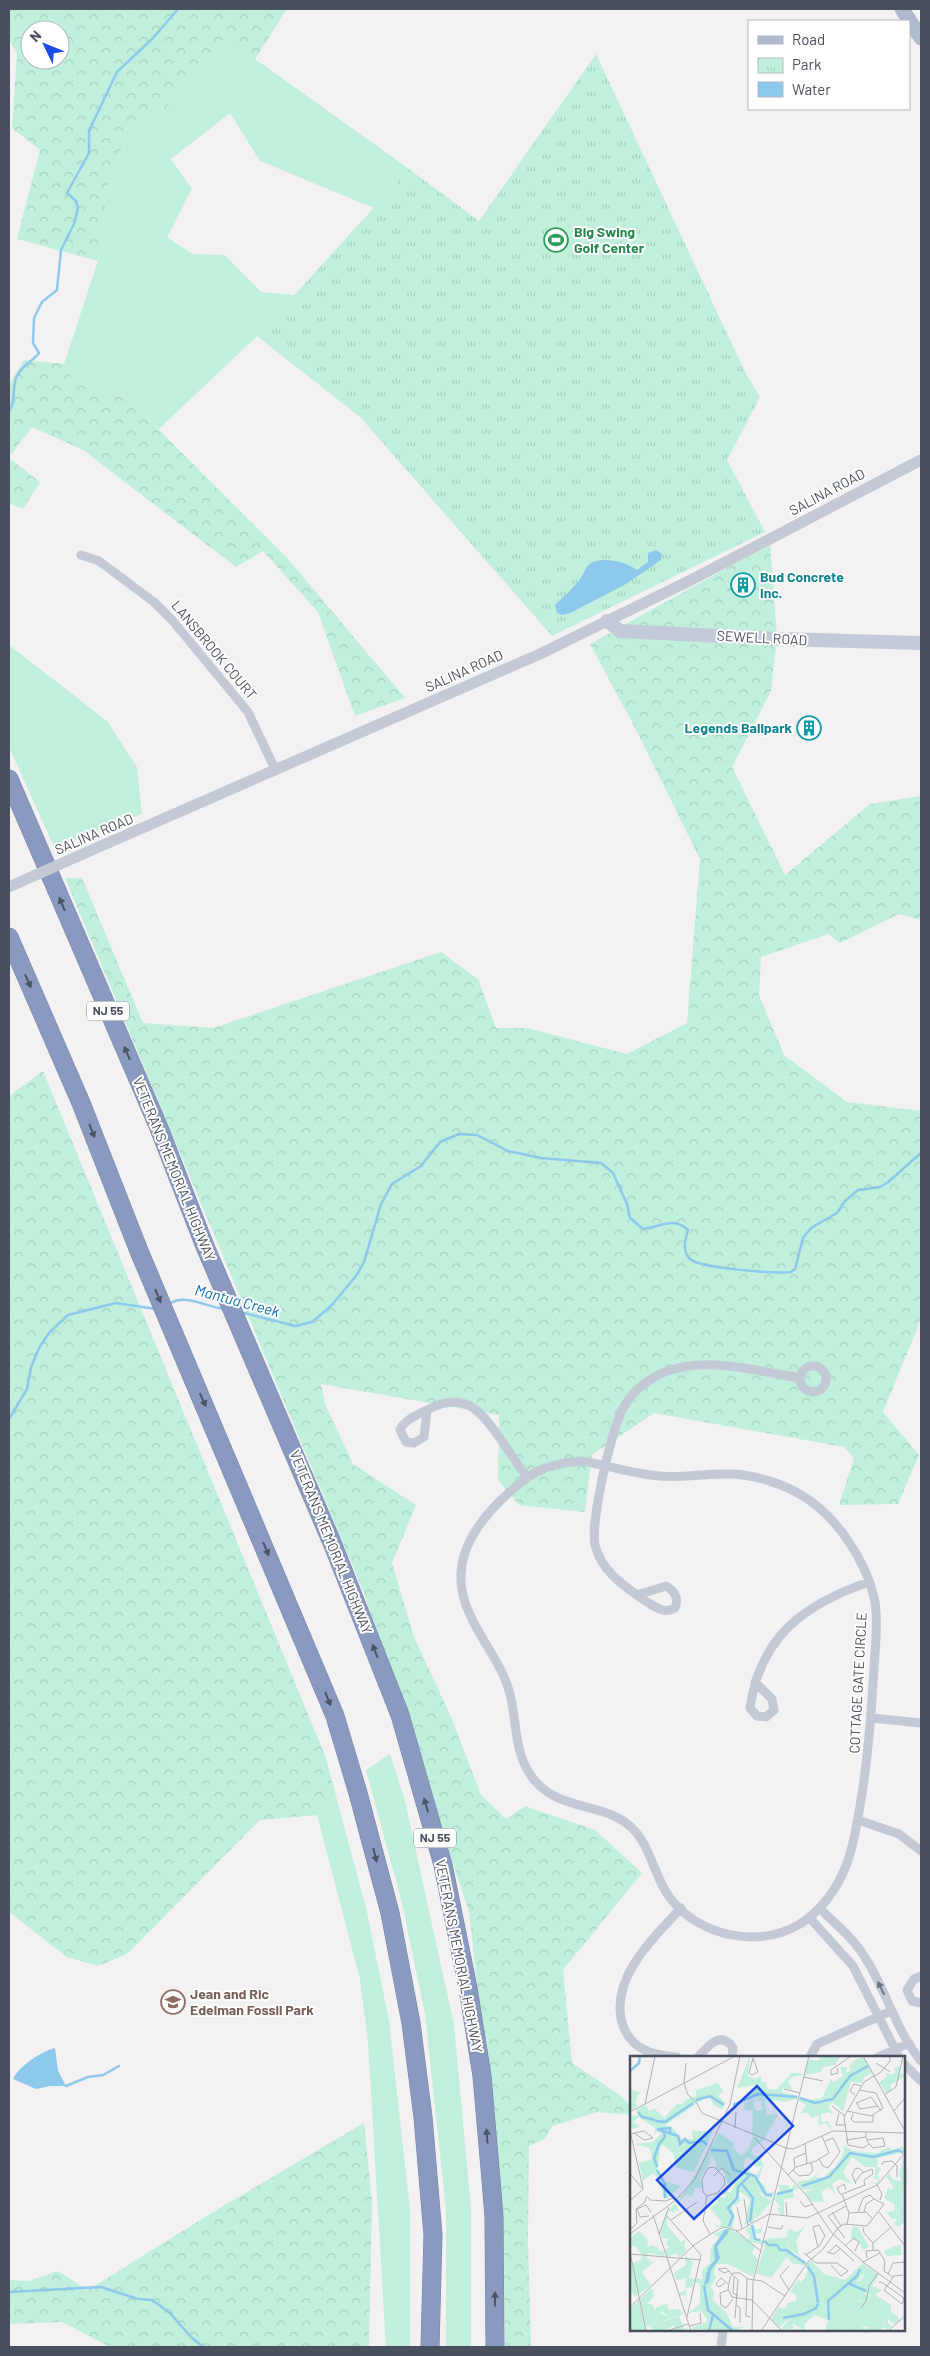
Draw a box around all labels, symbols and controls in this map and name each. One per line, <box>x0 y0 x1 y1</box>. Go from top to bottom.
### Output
north arrow <box>20 20 70 70</box>
legend <box>748 20 910 110</box>
text: N <box>26 27 45 45</box>
text: Road <box>792 30 825 48</box>
text: Park <box>792 55 822 73</box>
text: Water <box>792 80 831 98</box>
place label: Big Swing Golf Center <box>574 223 645 256</box>
sports icon: Big Swing Golf Center <box>543 227 569 253</box>
street label: SALINA ROAD <box>786 464 868 519</box>
place label: Bud Concrete Inc. <box>760 568 844 601</box>
building icon: Bud Concrete Inc. <box>730 572 756 598</box>
street label: LANSBROOK COURT <box>168 597 261 703</box>
street label: SEWELL ROAD <box>716 627 808 648</box>
street label: SALINA ROAD <box>422 646 505 695</box>
building icon: Legends Ballpark <box>796 715 822 741</box>
place label: Legends Ballpark <box>685 719 793 736</box>
street label: SALINA ROAD <box>52 809 136 858</box>
one-way arrow <box>58 897 66 911</box>
one-way arrow <box>25 974 33 988</box>
road number: NJ 55 <box>87 1001 129 1020</box>
one-way arrow <box>122 1046 130 1060</box>
street label: VETERANS MEMORIAL HIGHWAY <box>130 1075 219 1263</box>
one-way arrow <box>88 1124 96 1139</box>
water label: Mantua Creek <box>193 1280 282 1320</box>
one-way arrow <box>154 1289 162 1303</box>
one-way arrow <box>199 1393 207 1407</box>
street label: VETERANS MEMORIAL HIGHWAY <box>287 1448 376 1636</box>
one-way arrow <box>263 1542 271 1556</box>
street label: COTTAGE GATE CIRCLE <box>845 1612 870 1754</box>
one-way arrow <box>371 1643 379 1658</box>
one-way arrow <box>325 1692 333 1707</box>
one-way arrow <box>421 1798 429 1813</box>
road number: NJ 55 <box>414 1829 456 1848</box>
one-way arrow <box>371 1848 379 1863</box>
street label: VETERANS MEMORIAL HIGHWAY <box>432 1858 487 2054</box>
one-way arrow <box>877 1981 885 1995</box>
place label: Jean and Ric Edelman Fossil Park <box>190 1985 314 2018</box>
school or university icon: Jean and Ric Edelman Fossil Park <box>160 1989 186 2015</box>
inset map <box>630 2056 905 2331</box>
one-way arrow <box>483 2128 491 2144</box>
one-way arrow <box>491 2290 499 2306</box>

